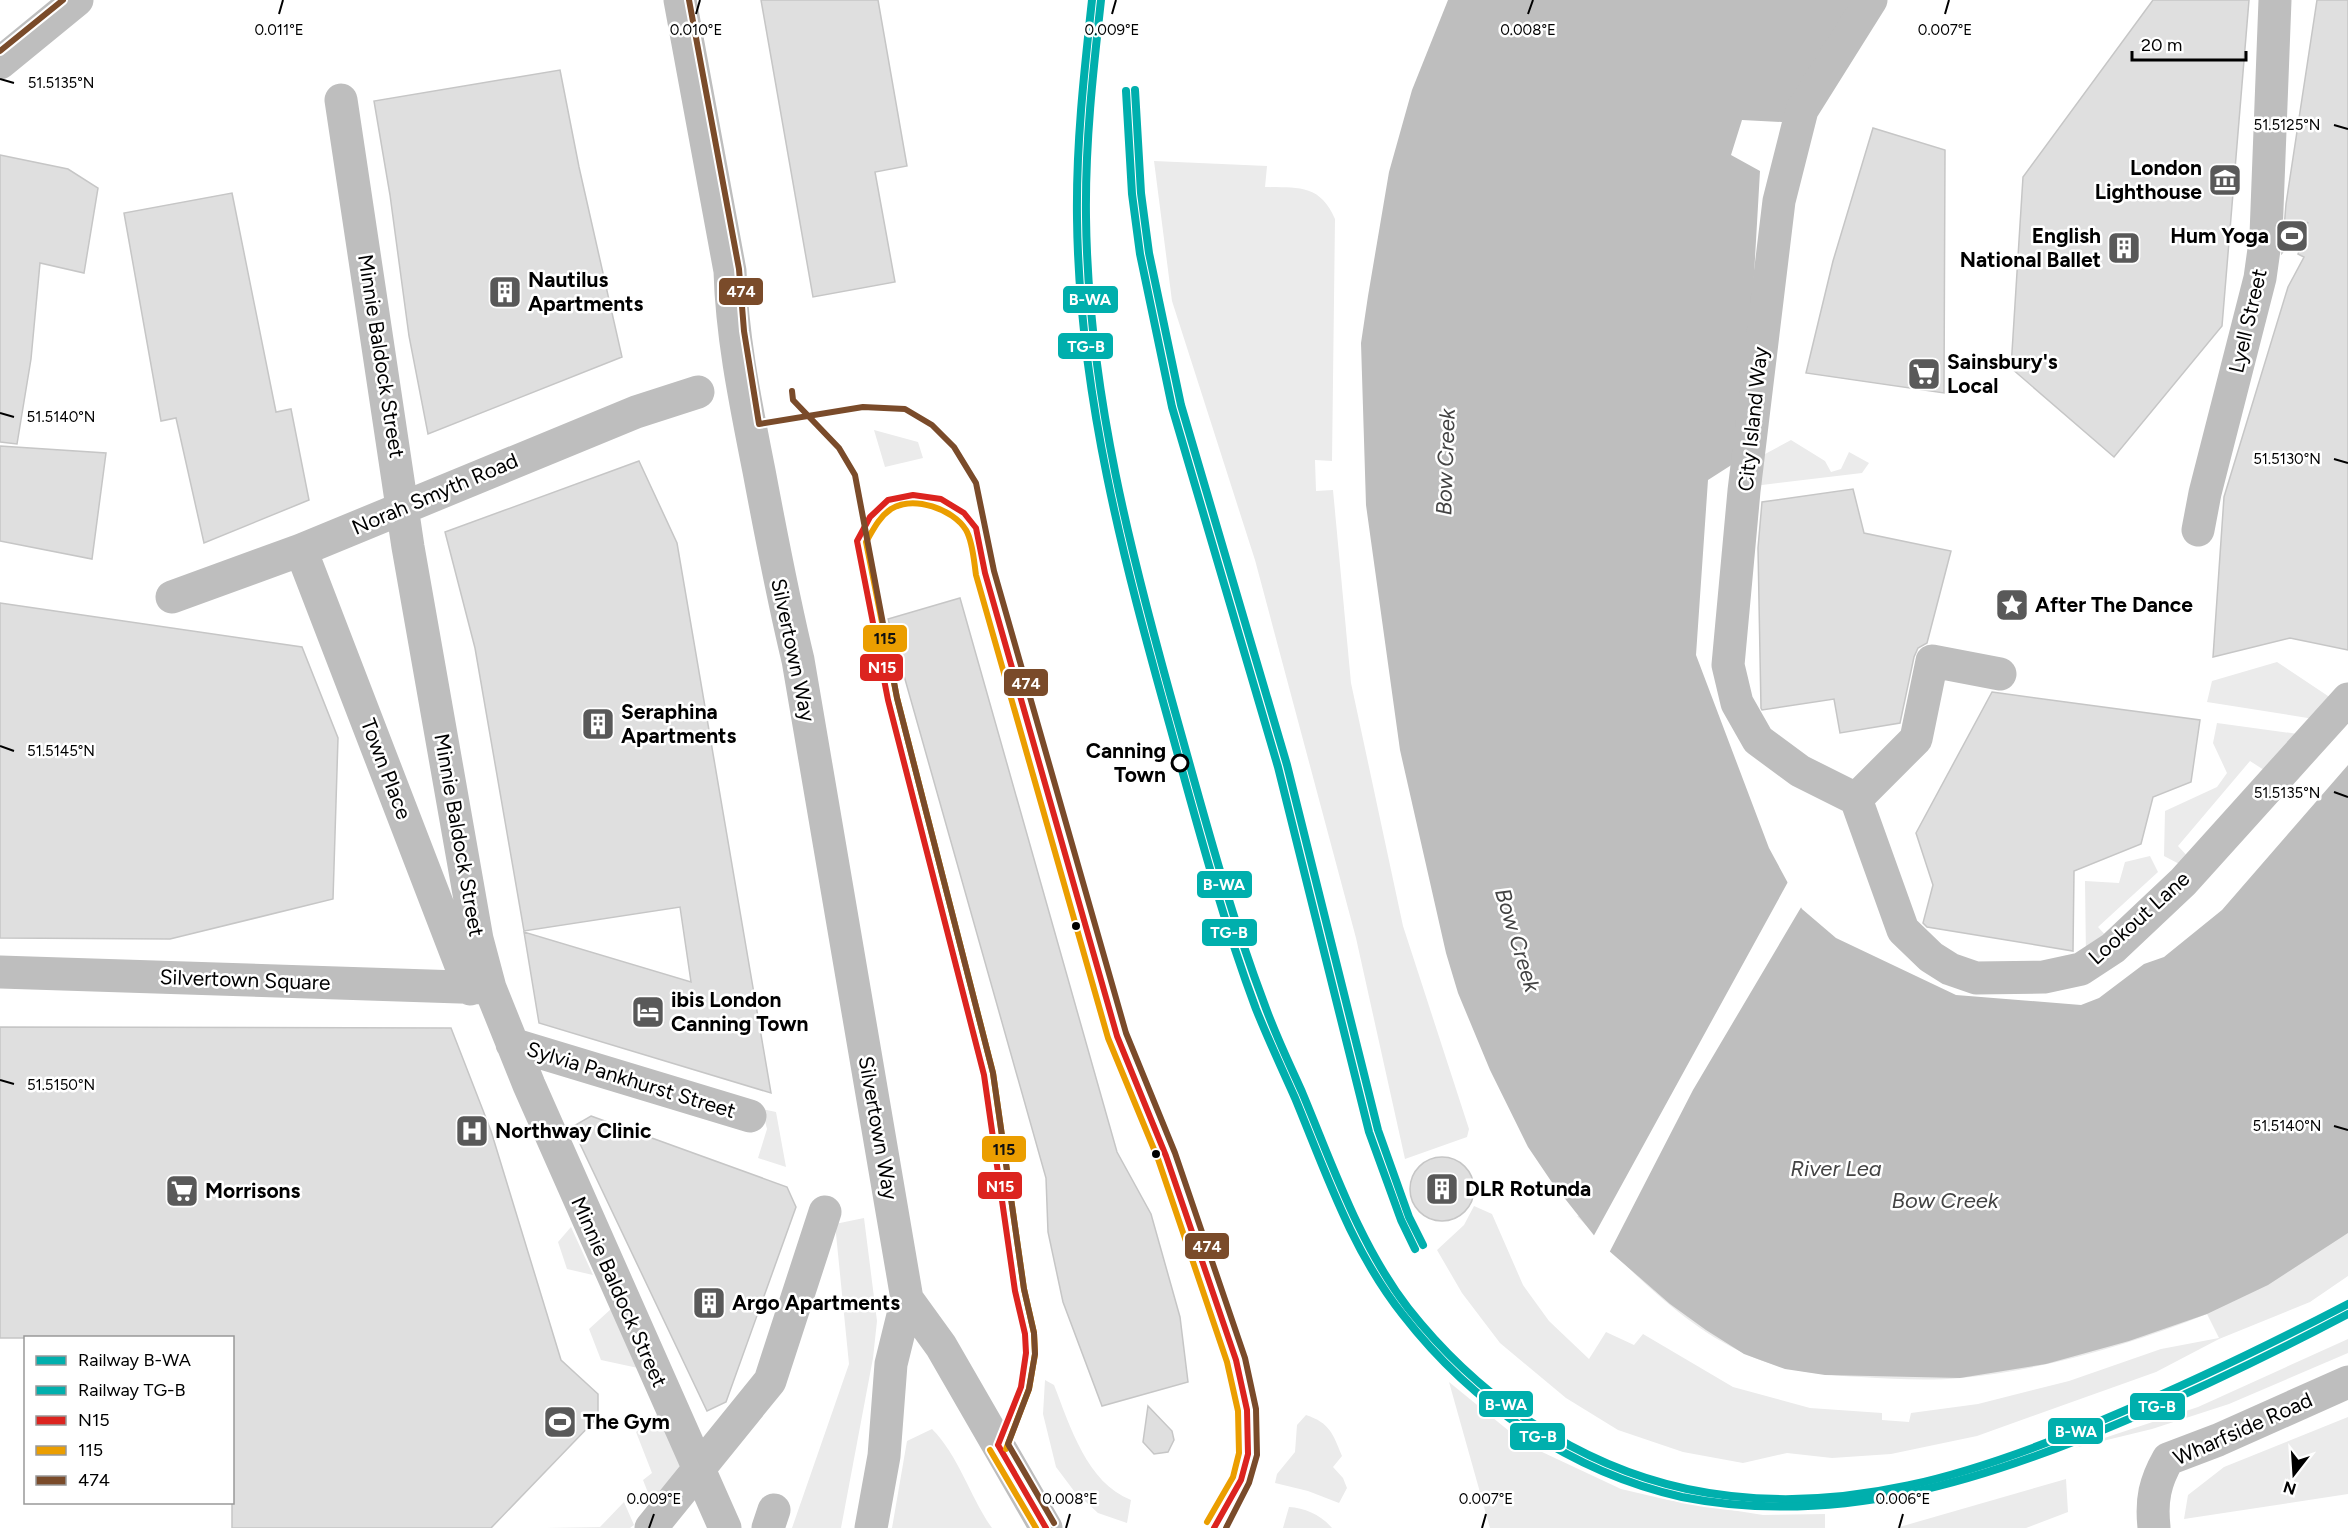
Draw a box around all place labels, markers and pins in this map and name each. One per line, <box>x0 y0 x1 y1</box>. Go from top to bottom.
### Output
place label: London Lighthouse <box>2095 155 2202 204</box>
museum icon: London Lighthouse <box>2207 162 2243 198</box>
sports icon: Hum Yoga <box>2274 218 2310 254</box>
place label: English National Ballet <box>1960 223 2101 272</box>
place label: Hum Yoga <box>2170 223 2269 248</box>
building icon: English National Ballet <box>2106 230 2142 266</box>
place label: Nautilus Apartments <box>528 267 644 316</box>
building icon: Nautilus Apartments <box>487 274 523 310</box>
place label: Sainsbury's Local <box>1947 349 2058 398</box>
supermarket icon: Sainsbury's Local <box>1906 356 1942 392</box>
place icon: After The Dance <box>1994 587 2030 623</box>
place label: After The Dance <box>2035 592 2193 617</box>
place label: Seraphina Apartments <box>621 699 737 748</box>
building icon: Seraphina Apartments <box>580 706 616 742</box>
place label: Canning Town <box>1086 738 1166 787</box>
marker: Canning Town <box>1171 754 1189 772</box>
unlabelled marker <box>1070 920 1082 932</box>
place label: ibis London Canning Town <box>671 987 808 1036</box>
hotel icon: ibis London Canning Town <box>630 994 666 1030</box>
hospital icon: Northway Clinic <box>454 1113 490 1149</box>
place label: Northway Clinic <box>495 1118 652 1143</box>
unlabelled marker <box>1150 1148 1162 1160</box>
building icon: DLR Rotunda <box>1424 1171 1460 1207</box>
supermarket icon: Morrisons <box>164 1173 200 1209</box>
place label: DLR Rotunda <box>1465 1176 1591 1201</box>
place label: Morrisons <box>205 1178 301 1203</box>
building icon: Argo Apartments <box>691 1285 727 1321</box>
place label: Argo Apartments <box>732 1290 900 1315</box>
sports icon: The Gym <box>542 1404 578 1440</box>
place label: The Gym <box>583 1409 670 1434</box>

